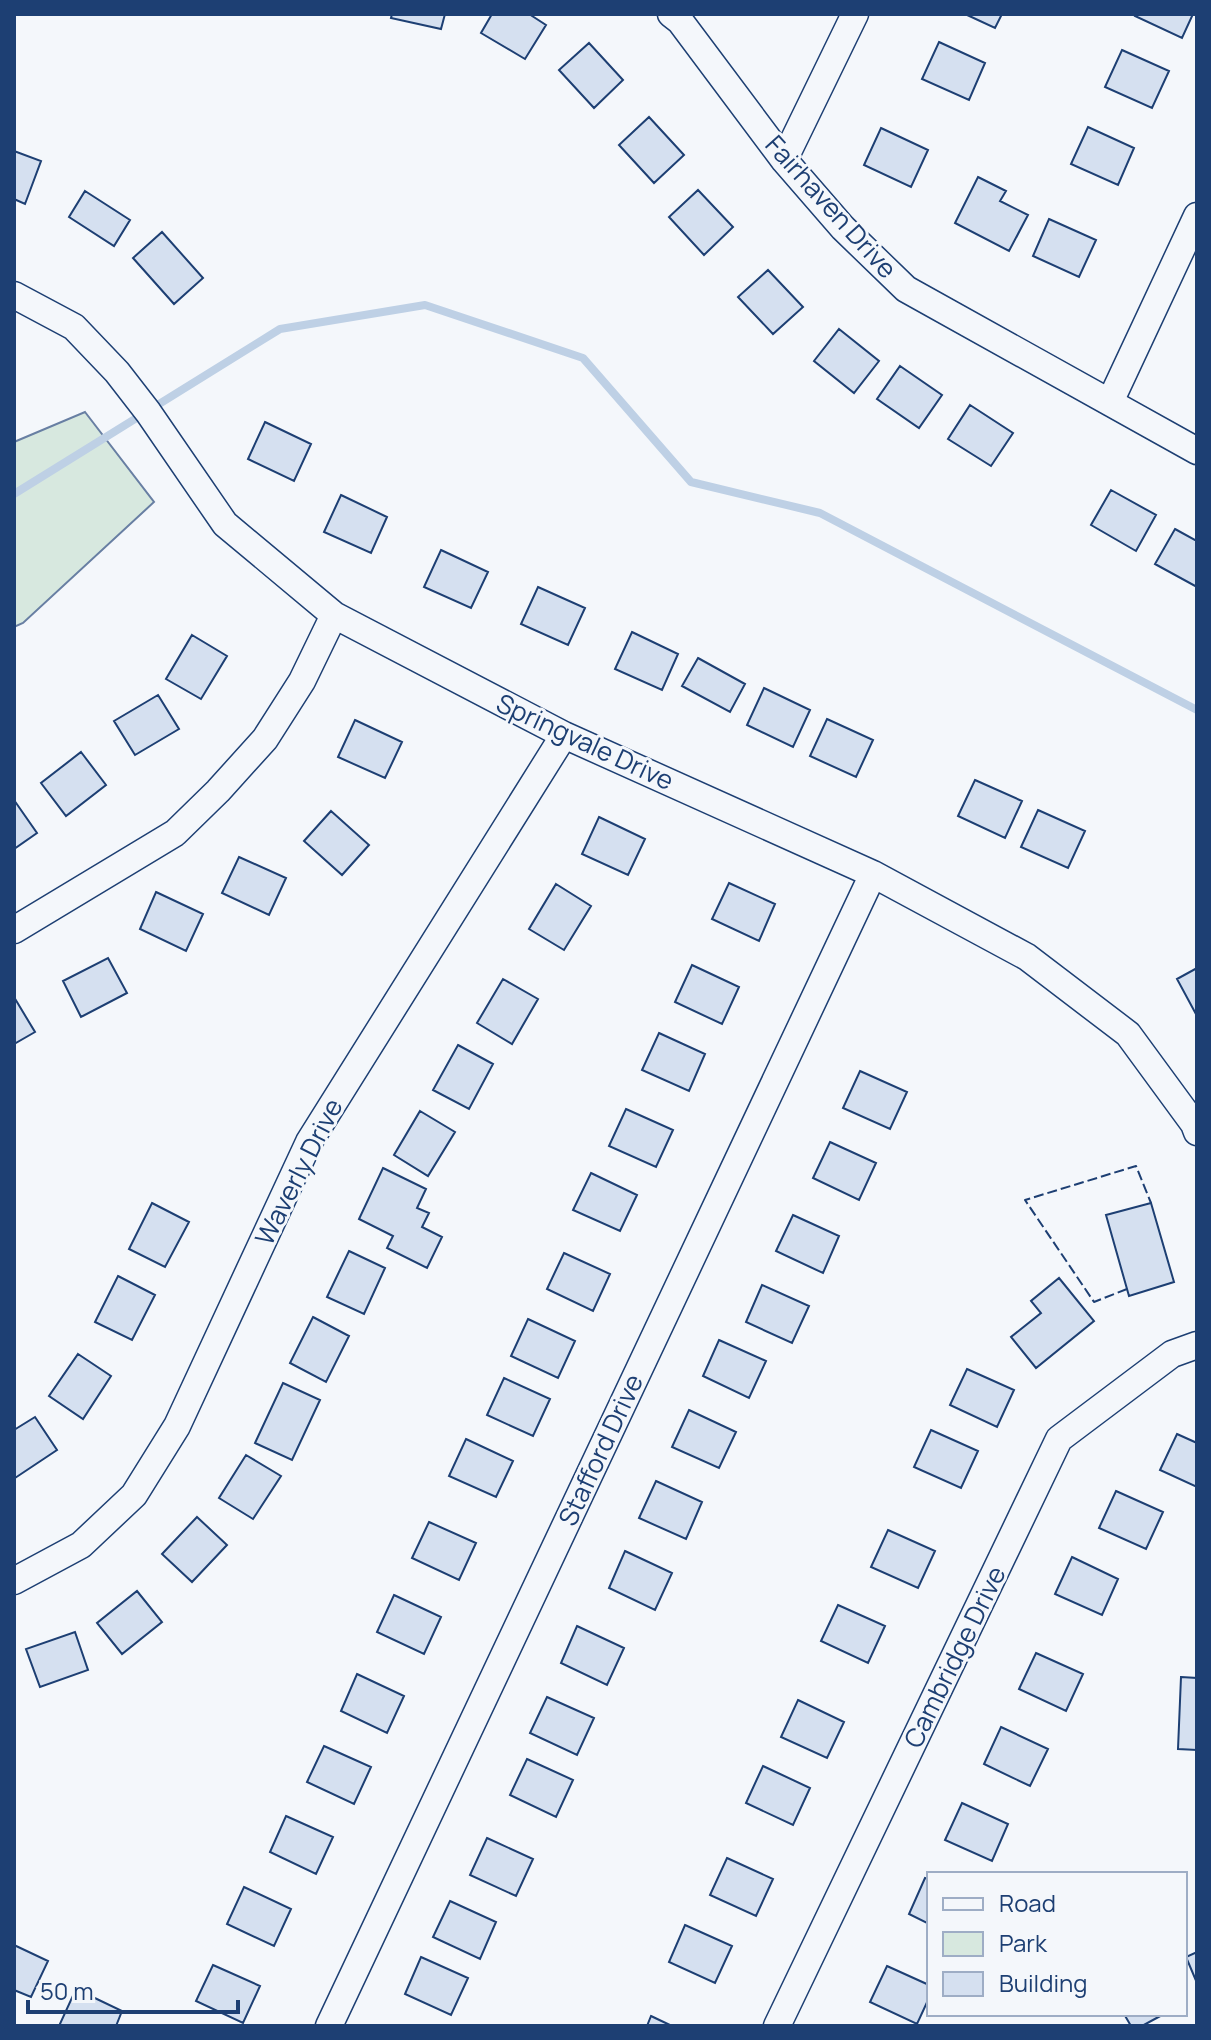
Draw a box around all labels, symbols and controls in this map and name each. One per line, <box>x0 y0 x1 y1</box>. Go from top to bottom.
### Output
street label: Fairhaven Drive <box>758 127 906 286</box>
street label: Springvale Drive <box>491 684 680 798</box>
street label: Waverly Drive <box>246 1092 350 1251</box>
street label: Stafford Drive <box>549 1368 651 1531</box>
street label: Cambridge Drive <box>895 1560 1014 1753</box>
legend <box>927 1872 1187 2016</box>
text: Road <box>999 1886 1056 1919</box>
text: Park <box>999 1926 1048 1959</box>
scale bar <box>28 1964 238 2014</box>
text: Building <box>999 1966 1087 1999</box>
text: 50 m <box>40 1974 94 2007</box>

